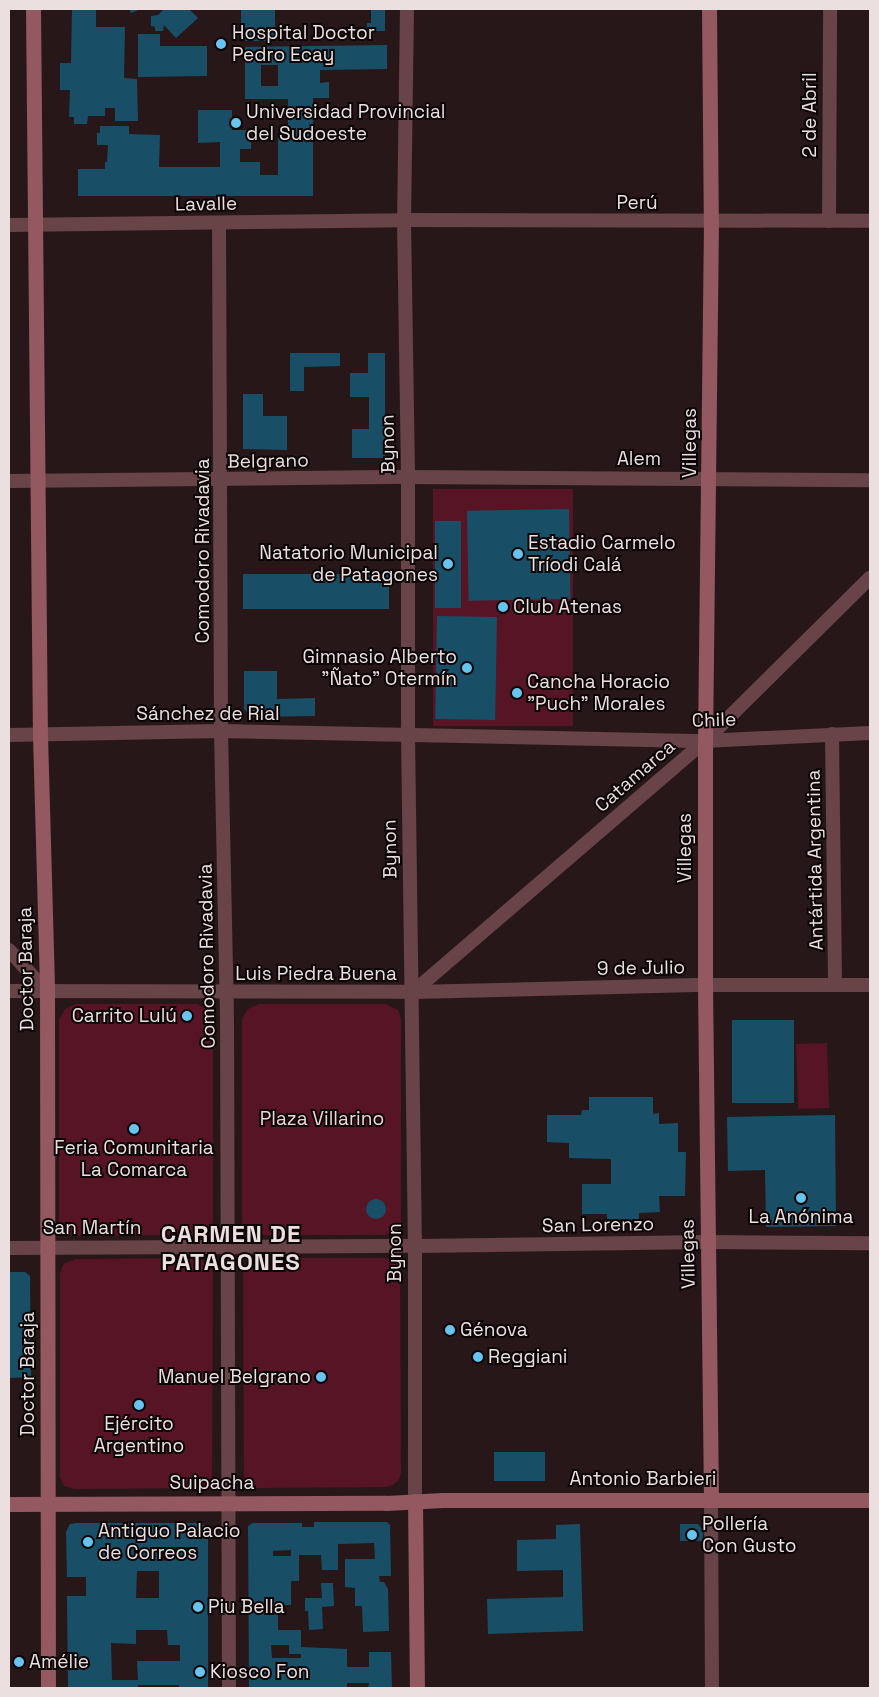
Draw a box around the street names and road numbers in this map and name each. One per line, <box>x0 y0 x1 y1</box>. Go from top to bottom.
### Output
street label: 2 de Abril <box>799 72 821 158</box>
street label: Lavalle <box>175 192 237 216</box>
street label: Perú <box>616 192 658 214</box>
street label: Villegas <box>679 408 701 478</box>
street label: Bynon <box>376 414 400 474</box>
street label: Alem <box>617 448 661 470</box>
street label: Belgrano <box>227 449 309 473</box>
street label: Comodoro Rivadavia <box>192 458 214 644</box>
street label: Sánchez de Rial <box>136 703 280 725</box>
street label: Chile <box>691 708 737 732</box>
street label: Catamarca <box>590 735 680 817</box>
street label: Antártida Argentina <box>802 769 828 951</box>
street label: Villegas <box>674 813 696 883</box>
street label: Bynon <box>378 819 402 879</box>
street label: Comodoro Rivadavia <box>194 863 220 1049</box>
street label: Doctor Baraja <box>14 907 38 1031</box>
street label: 9 de Julio <box>597 956 685 980</box>
street label: Luis Piedra Buena <box>235 963 397 985</box>
street label: San Lorenzo <box>542 1213 654 1237</box>
street label: San Martín <box>43 1217 141 1239</box>
street label: Villegas <box>676 1219 700 1289</box>
street label: Bynon <box>384 1223 406 1283</box>
street label: Doctor Baraja <box>17 1312 39 1436</box>
street label: Antonio Barbieri <box>569 1468 717 1490</box>
street label: Suipacha <box>170 1472 254 1494</box>

